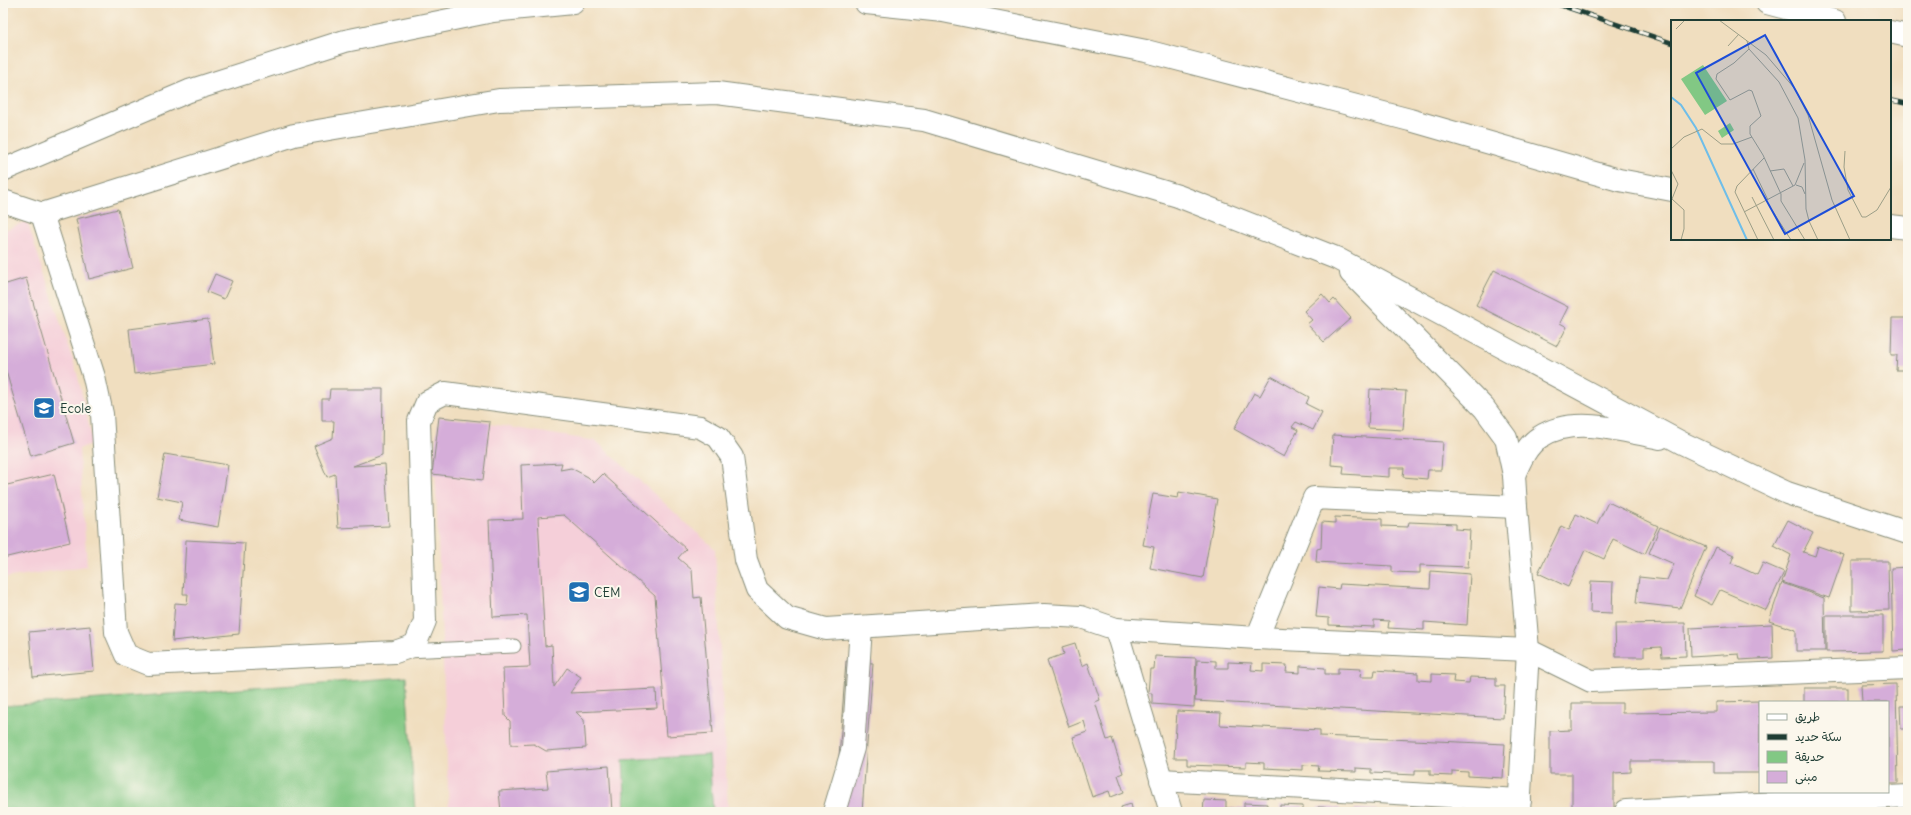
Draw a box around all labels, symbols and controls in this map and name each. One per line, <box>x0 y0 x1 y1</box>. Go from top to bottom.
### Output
inset map <box>1671 20 1891 240</box>
school or university icon: Ecole <box>31 395 57 421</box>
place label: Ecole <box>60 400 91 417</box>
school or university icon: CEM <box>566 579 592 605</box>
place label: CEM <box>594 584 621 601</box>
legend <box>1759 701 1889 793</box>
text: طريق <box>1795 709 1820 724</box>
text: سكة حديد <box>1795 729 1842 744</box>
text: حديقة <box>1795 749 1824 764</box>
text: مبنى <box>1795 769 1818 785</box>

